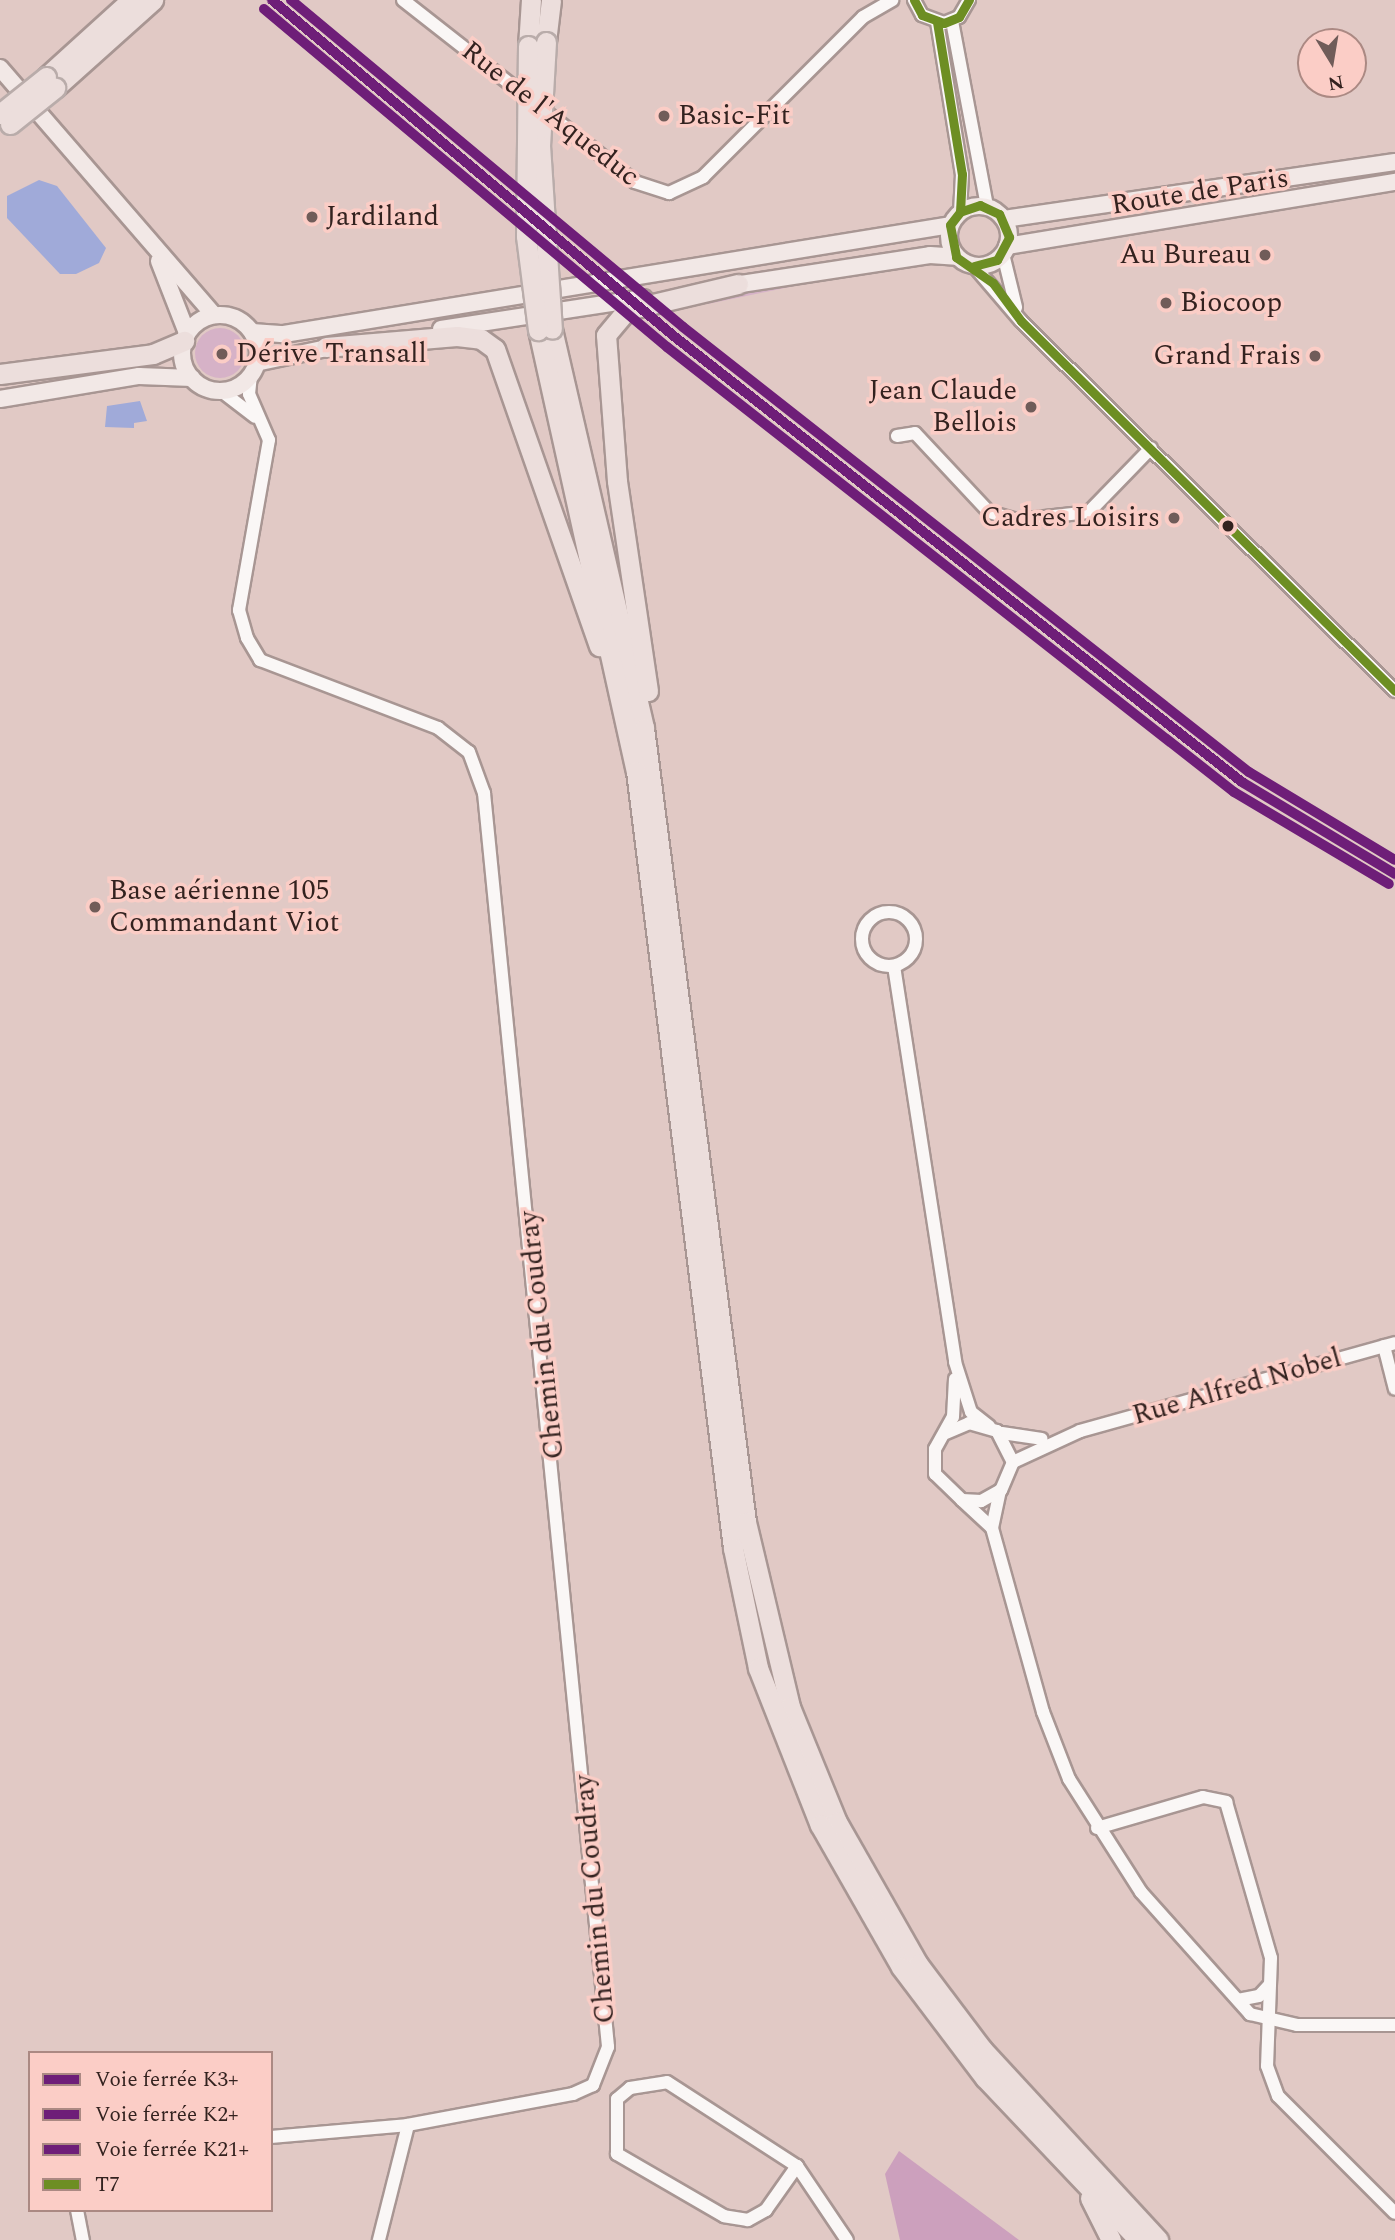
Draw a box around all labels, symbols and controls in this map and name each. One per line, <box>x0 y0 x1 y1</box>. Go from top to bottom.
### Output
north arrow <box>1297 28 1367 98</box>
street label: Rue de l'Aqueduc <box>454 34 646 194</box>
text: N <box>1325 66 1346 98</box>
place label: Basic-Fit <box>678 99 790 133</box>
marker: Basic-Fit <box>656 108 672 124</box>
street label: Route de Paris <box>1109 161 1291 223</box>
place label: Jardiland <box>326 200 439 234</box>
marker: Jardiland <box>304 209 320 225</box>
place label: Au Bureau <box>1120 238 1251 272</box>
marker: Au Bureau <box>1257 247 1273 263</box>
place label: Biocoop <box>1180 286 1282 320</box>
marker: Biocoop <box>1158 295 1174 311</box>
place label: Dérive Transall <box>236 337 427 371</box>
place label: Grand Frais <box>1153 339 1301 373</box>
marker: Dérive Transall <box>214 346 230 362</box>
marker: Grand Frais <box>1307 348 1323 364</box>
place label: Jean Claude Bellois <box>869 374 1017 440</box>
marker: Jean Claude Bellois <box>1023 399 1039 415</box>
place label: Cadres Loisirs <box>981 501 1160 535</box>
marker: Cadres Loisirs <box>1166 510 1182 526</box>
unlabelled marker <box>1221 519 1235 533</box>
place label: Base aérienne 105 Commandant Viot <box>109 874 340 940</box>
marker: Base aérienne 105 Commandant Viot <box>87 899 103 915</box>
street label: Chemin du Coudray <box>512 1209 572 1461</box>
street label: Rue Alfred Nobel <box>1129 1341 1345 1433</box>
street label: Chemin du Coudray <box>567 1773 623 2025</box>
legend <box>28 2051 273 2212</box>
text: Voie ferrée K3+ <box>95 2064 239 2096</box>
text: Voie ferrée K2+ <box>95 2099 239 2131</box>
text: Voie ferrée K21+ <box>95 2134 249 2166</box>
text: T7 <box>95 2169 120 2201</box>

